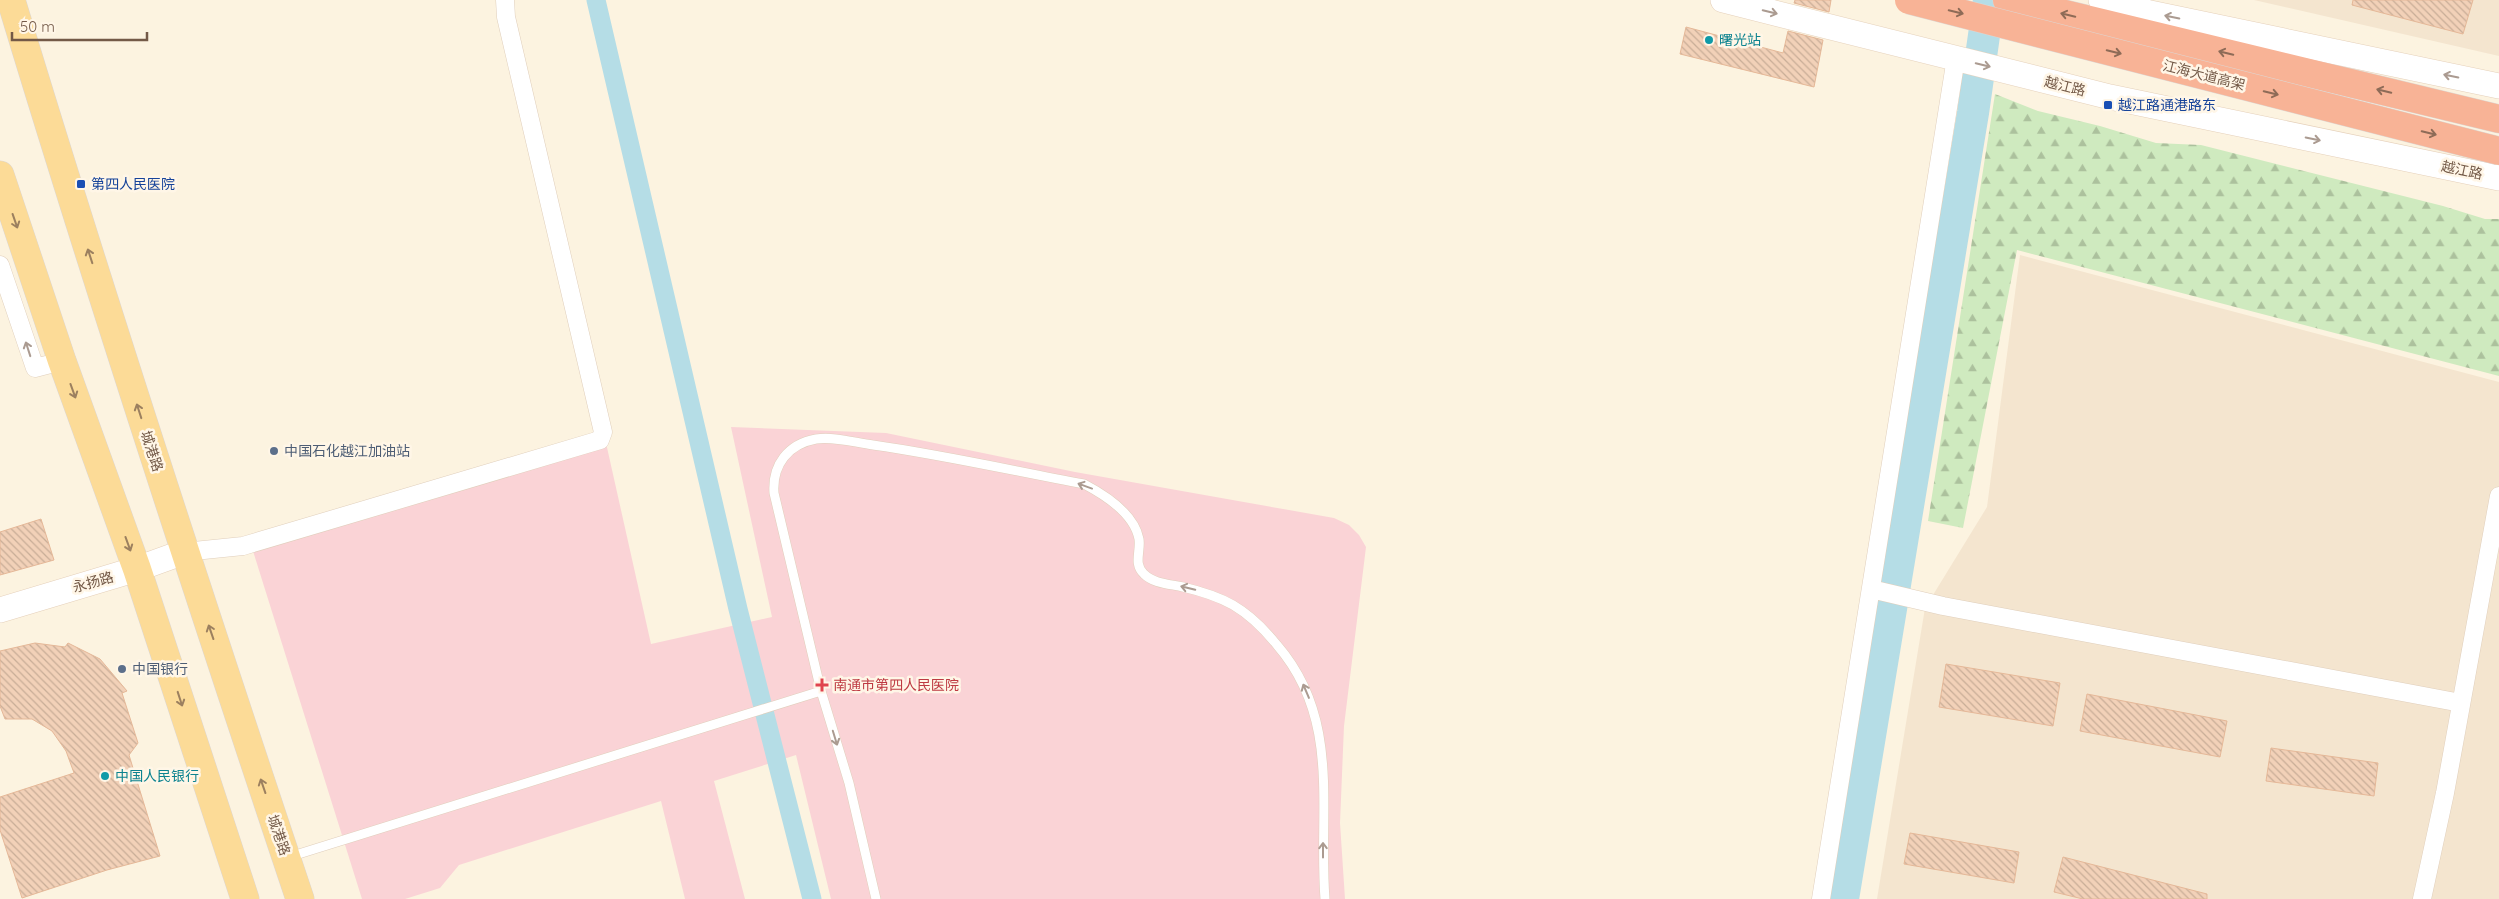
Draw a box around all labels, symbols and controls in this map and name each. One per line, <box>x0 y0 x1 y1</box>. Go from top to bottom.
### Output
one-way arrow <box>1762 8 1778 17</box>
one-way arrow <box>1948 8 1964 17</box>
scale bar <box>12 10 148 42</box>
one-way arrow <box>2060 10 2076 19</box>
one-way arrow <box>2165 12 2181 21</box>
text: 50 m <box>20 17 55 36</box>
place label: 曙光站 <box>1719 31 1761 49</box>
marker: 曙光站 <box>1703 34 1715 46</box>
one-way arrow <box>2105 48 2121 57</box>
one-way arrow <box>2218 48 2234 57</box>
street label: 江海大道高架 <box>2161 56 2247 94</box>
one-way arrow <box>1974 61 1990 70</box>
one-way arrow <box>2444 71 2460 80</box>
street label: 越江路 <box>2042 72 2088 100</box>
one-way arrow <box>2376 86 2392 95</box>
one-way arrow <box>2263 88 2279 98</box>
place label: 越江路通港路东 <box>2118 96 2216 114</box>
marker: 越江路通港路东 <box>2102 99 2114 111</box>
one-way arrow <box>2420 129 2436 138</box>
one-way arrow <box>2305 135 2321 144</box>
street label: 越江路 <box>2440 157 2484 183</box>
place label: 第四人民医院 <box>91 175 175 193</box>
marker: 第四人民医院 <box>75 178 87 190</box>
one-way arrow <box>11 213 21 229</box>
one-way arrow <box>84 249 94 265</box>
one-way arrow <box>23 342 32 358</box>
one-way arrow <box>69 383 78 399</box>
one-way arrow <box>134 404 143 420</box>
street label: 城港路 <box>137 428 167 474</box>
place label: 中国石化越江加油站 <box>284 442 410 460</box>
marker: 中国石化越江加油站 <box>268 445 280 457</box>
one-way arrow <box>1078 481 1093 490</box>
one-way arrow <box>124 536 133 552</box>
street label: 永扬路 <box>70 568 116 596</box>
one-way arrow <box>1180 583 1196 592</box>
one-way arrow <box>206 625 215 641</box>
place label: 中国银行 <box>132 660 188 678</box>
marker: 中国银行 <box>116 663 128 675</box>
place label: 南通市第四人民医院 <box>833 676 959 694</box>
marker: 南通市第四人民医院 <box>815 678 829 692</box>
one-way arrow <box>1300 683 1309 698</box>
one-way arrow <box>175 690 185 706</box>
one-way arrow <box>831 729 841 745</box>
place label: 中国人民银行 <box>115 767 199 785</box>
marker: 中国人民银行 <box>99 770 111 782</box>
one-way arrow <box>257 779 267 795</box>
street label: 城港路 <box>264 812 294 858</box>
one-way arrow <box>1318 843 1328 859</box>

